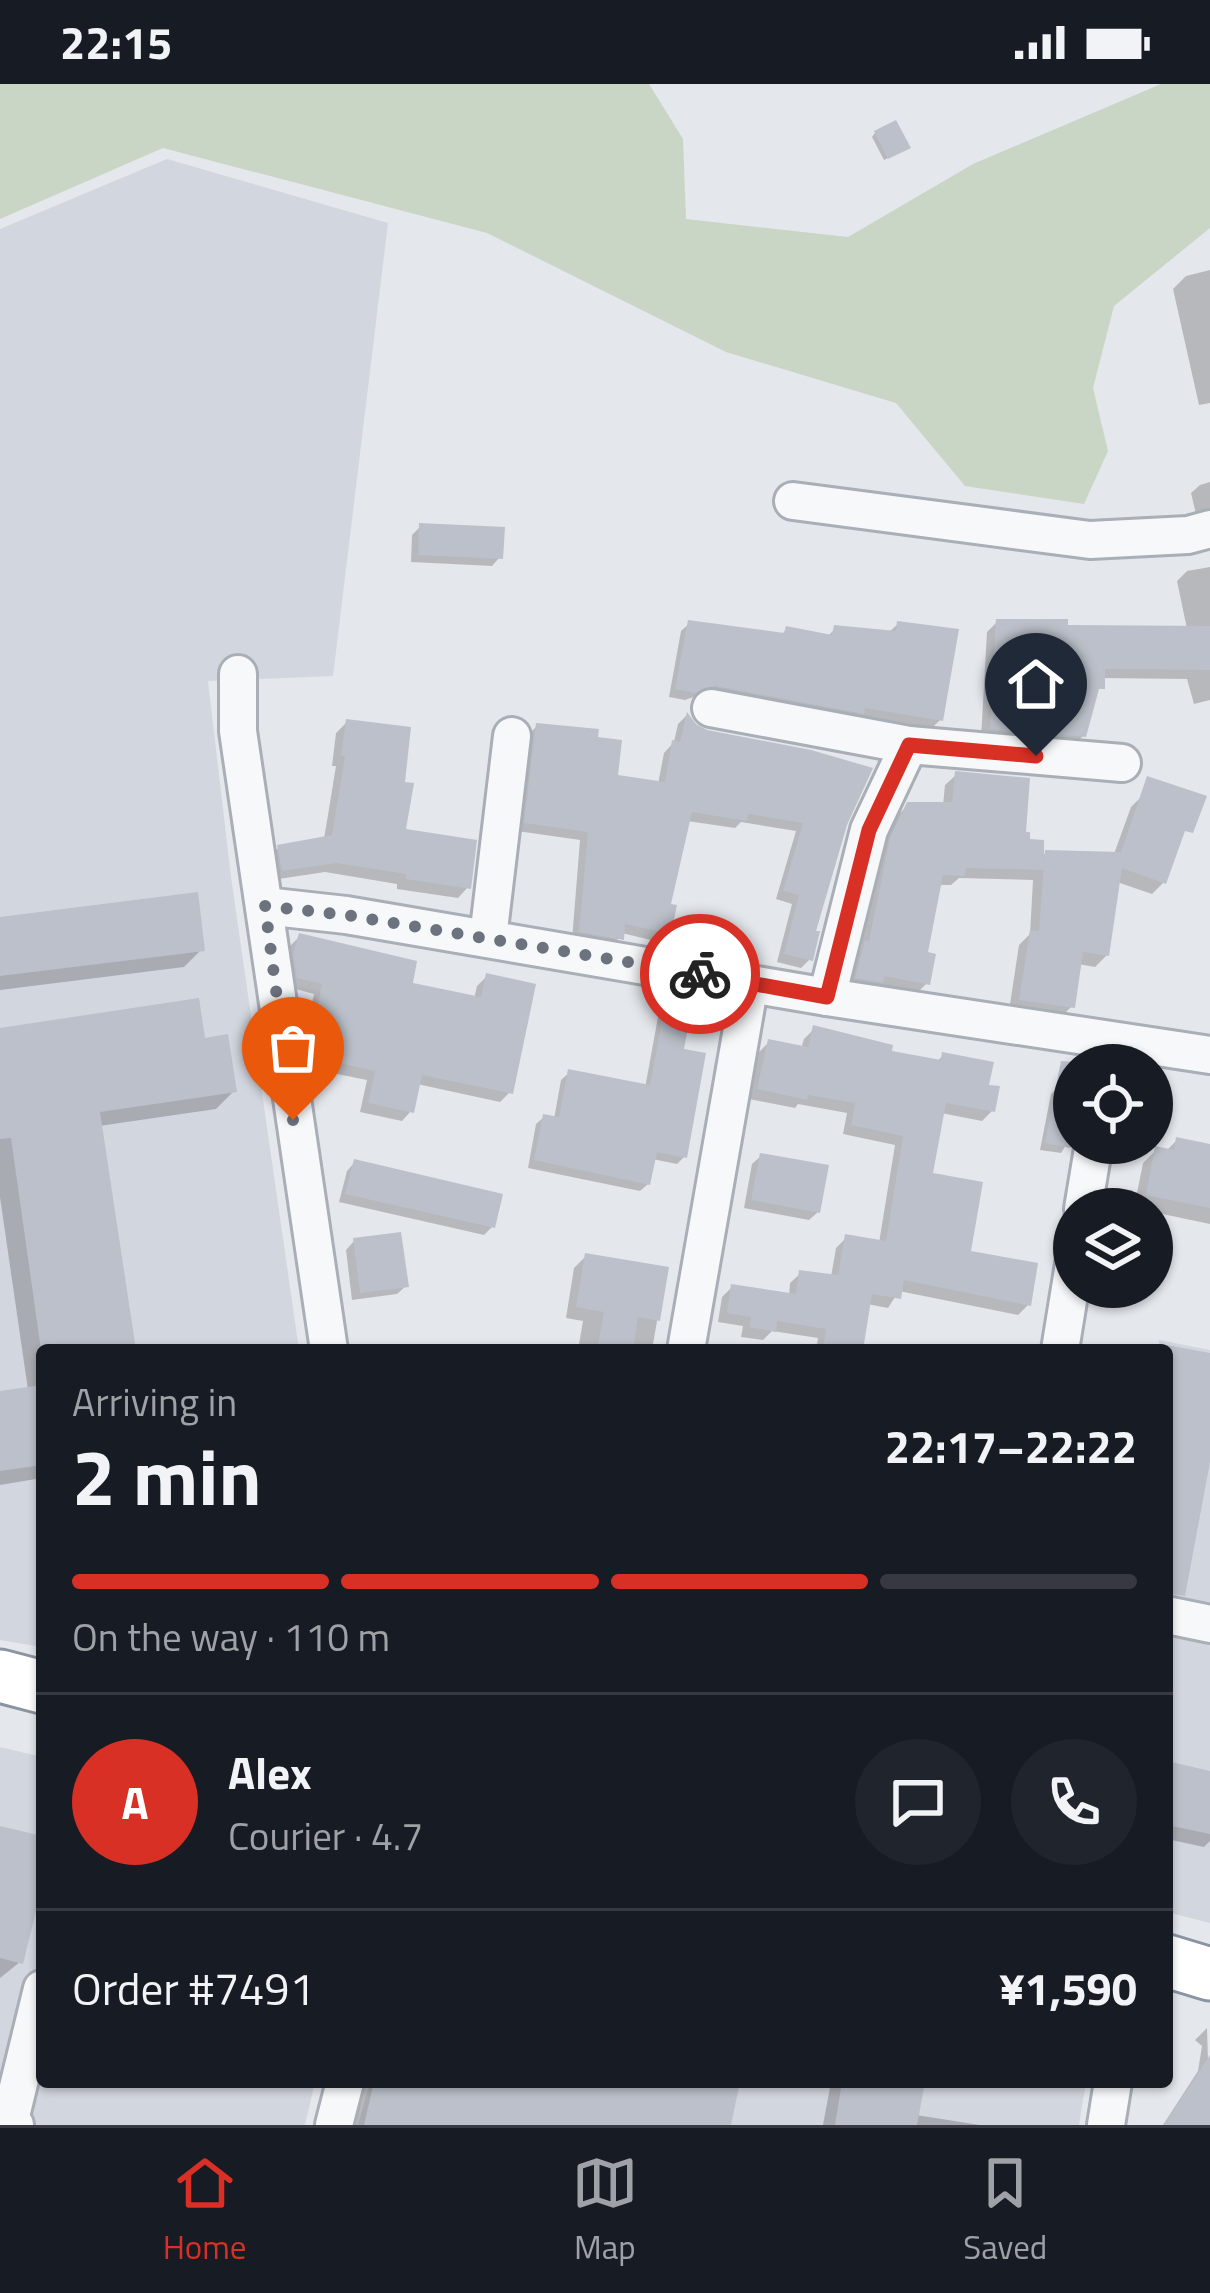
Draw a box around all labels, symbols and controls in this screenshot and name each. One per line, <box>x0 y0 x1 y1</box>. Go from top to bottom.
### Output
text: 22:15 <box>60 8 172 76</box>
pin <box>985 633 1087 756</box>
icon: home <box>1003 651 1069 717</box>
courier <box>640 914 760 1034</box>
icon: bike <box>667 941 733 1007</box>
pin <box>242 997 344 1120</box>
icon: bag <box>260 1015 326 1081</box>
map controls <box>1053 1044 1173 1308</box>
button: locate <box>1053 1044 1173 1164</box>
button: layers <box>1053 1188 1173 1308</box>
text: Arriving in <box>72 1372 237 1431</box>
text: 22:17–22:22 <box>885 1412 1137 1480</box>
text: 2 min <box>72 1417 262 1535</box>
text: On the way · 110 m <box>72 1607 390 1666</box>
text: Alex <box>228 1738 312 1806</box>
button: chat <box>855 1739 981 1865</box>
button: phone <box>1011 1739 1137 1865</box>
text: A <box>121 1768 149 1836</box>
text: Courier · 4.7 <box>228 1806 423 1865</box>
text: Order #7491 <box>72 1954 315 2022</box>
text: ¥1,590 <box>999 1954 1137 2022</box>
tab: Home <box>163 2150 247 2272</box>
tab: Map <box>572 2150 638 2272</box>
tab: Saved <box>963 2150 1047 2272</box>

